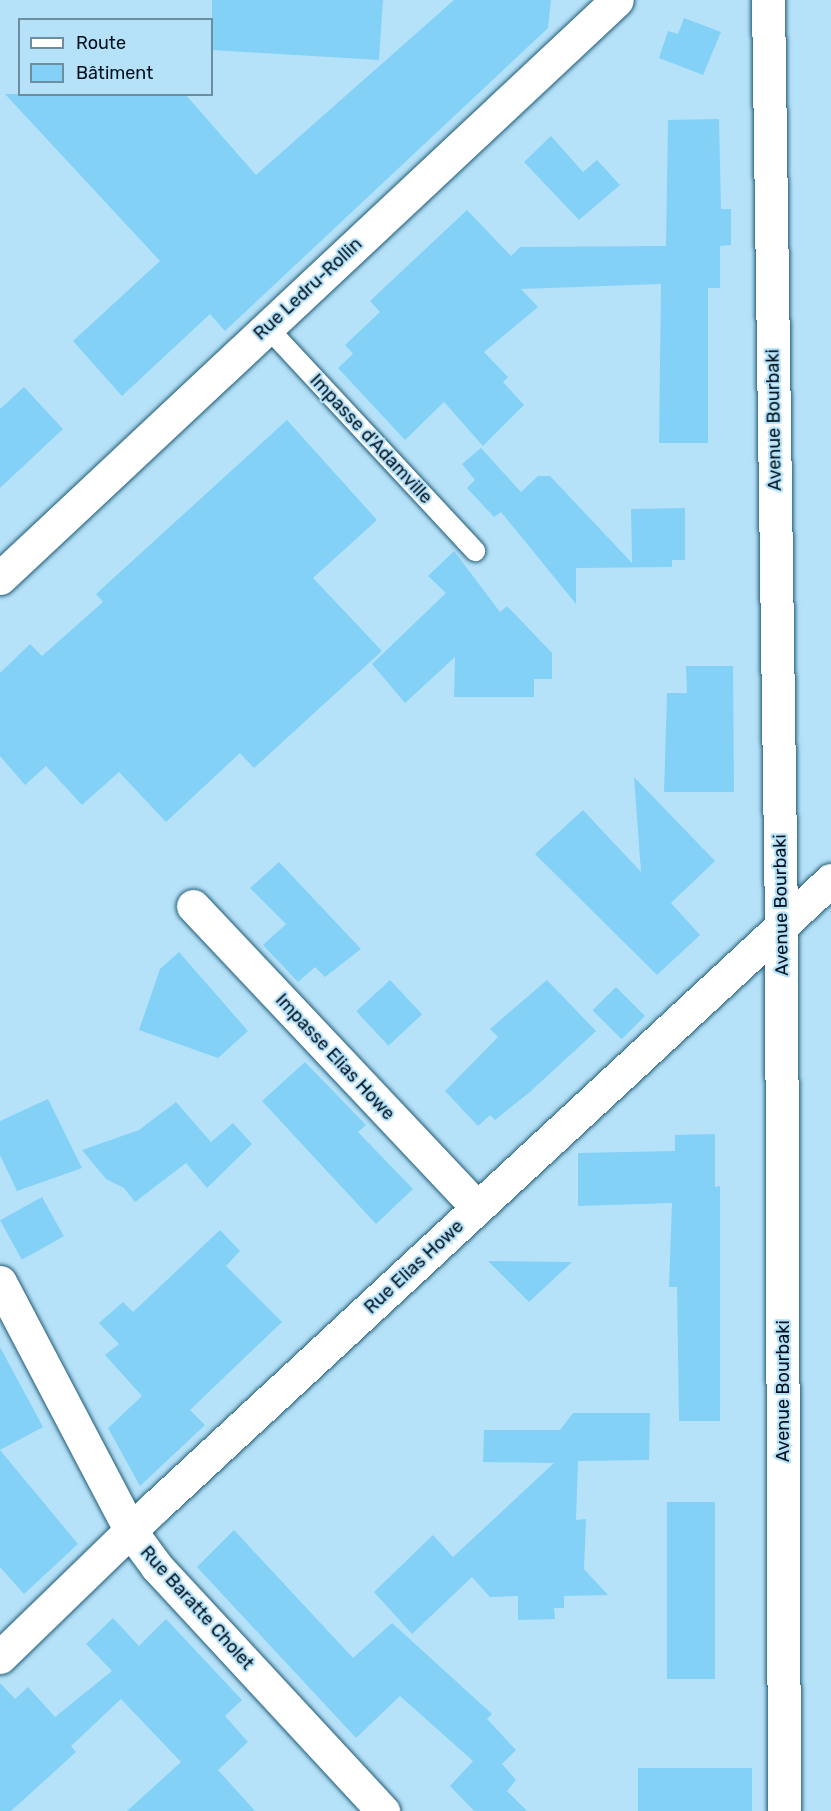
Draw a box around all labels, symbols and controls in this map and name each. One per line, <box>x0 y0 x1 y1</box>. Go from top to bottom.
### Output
legend <box>18 18 213 96</box>
text: Route <box>76 32 126 54</box>
text: Bâtiment <box>76 62 153 84</box>
street label: Rue Ledru-Rollin <box>249 233 367 345</box>
street label: Avenue Bourbaki <box>762 349 786 491</box>
street label: Impasse d'Adamville <box>305 370 437 508</box>
street label: Avenue Bourbaki <box>769 834 793 976</box>
street label: Impasse Elias Howe <box>271 989 399 1125</box>
street label: Rue Elias Howe <box>360 1216 468 1318</box>
street label: Avenue Bourbaki <box>772 1320 794 1462</box>
street label: Rue Baratte Cholet <box>136 1542 258 1674</box>

